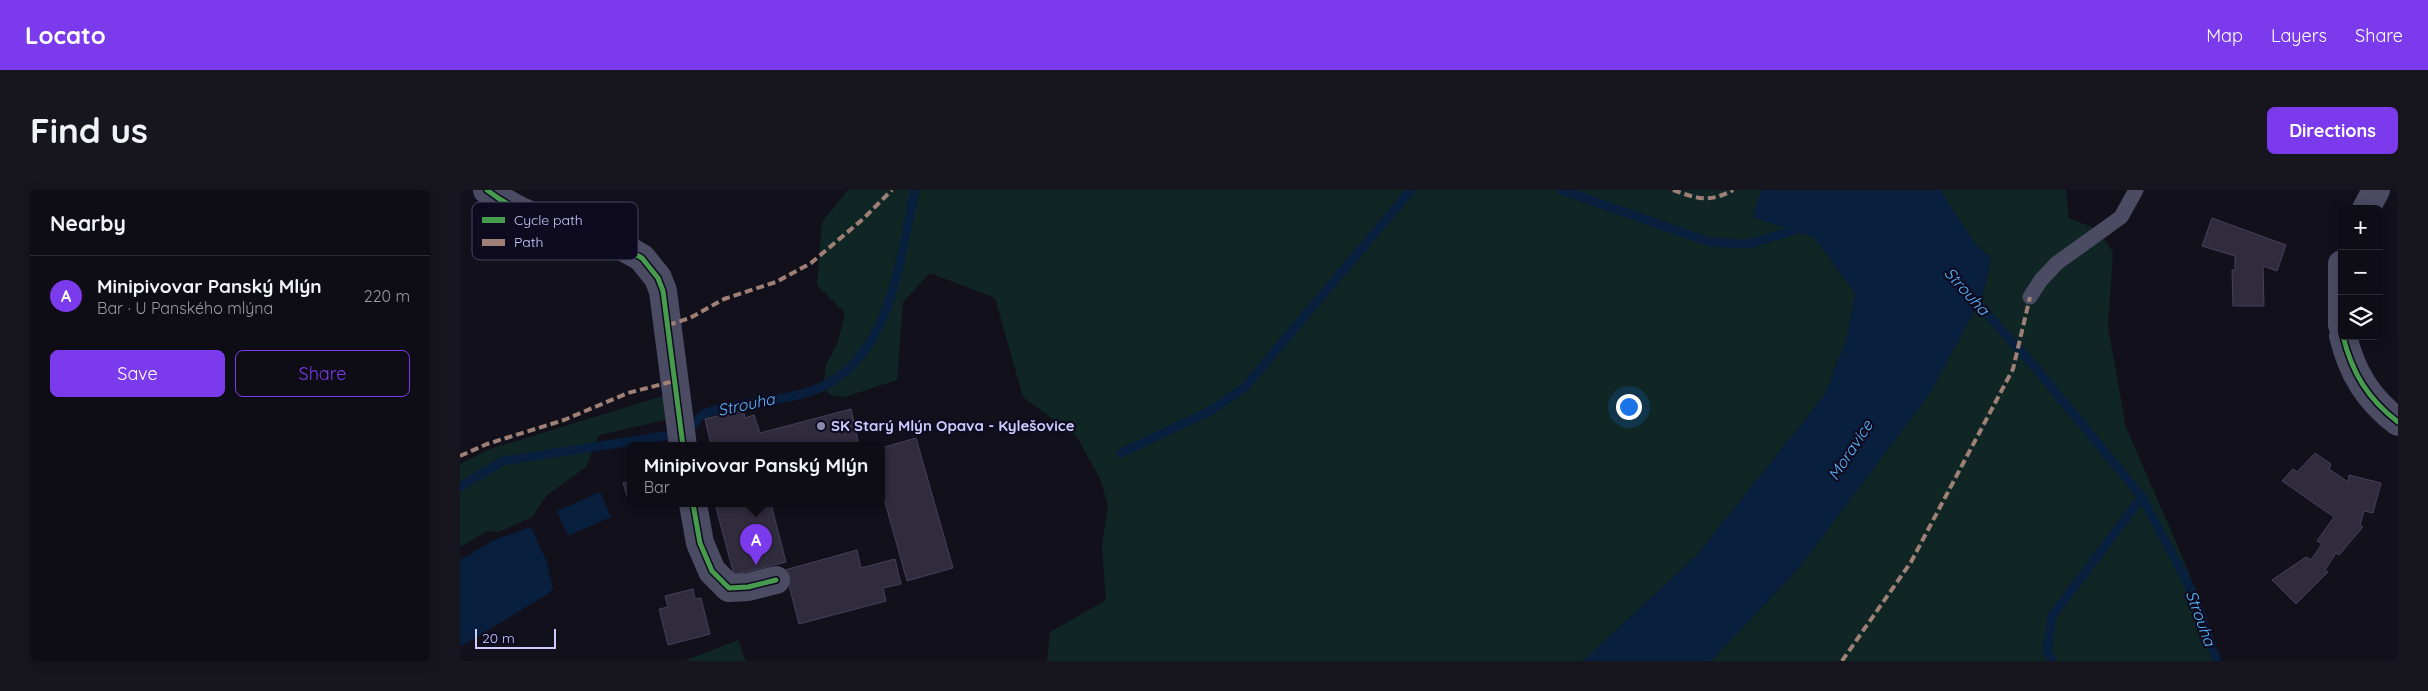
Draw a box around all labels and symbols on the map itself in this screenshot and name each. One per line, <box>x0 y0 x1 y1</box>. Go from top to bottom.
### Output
legend <box>472 202 638 260</box>
text: Cycle path <box>514 211 583 229</box>
text: Path <box>514 233 543 251</box>
water label: Strouha <box>1940 263 1995 320</box>
water label: Strouha <box>716 388 778 420</box>
your location <box>1616 394 1642 420</box>
water label: Moravice <box>1823 415 1877 484</box>
place label: SK Starý Mlýn Opava - Kylešovice <box>831 416 1075 435</box>
marker: SK Starý Mlýn Opava - Kylešovice <box>815 420 827 432</box>
pin: A <box>740 524 772 565</box>
water label: Strouha <box>2182 587 2221 650</box>
scale bar <box>475 626 556 649</box>

